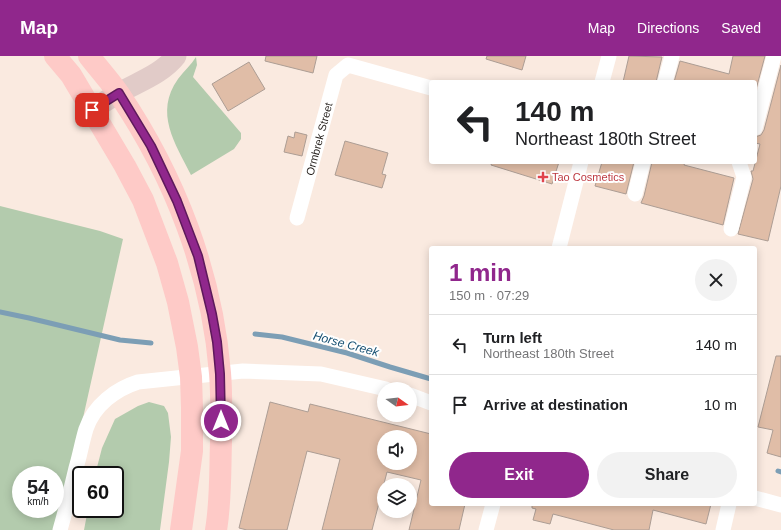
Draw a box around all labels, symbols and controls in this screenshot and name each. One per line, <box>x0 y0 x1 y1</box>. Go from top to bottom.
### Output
text: Map <box>20 17 58 38</box>
text: Map <box>588 20 615 36</box>
text: Directions <box>637 20 699 36</box>
text: Saved <box>721 20 761 36</box>
pin <box>75 93 109 127</box>
icon: left <box>449 96 501 148</box>
text: 140 m <box>515 96 594 127</box>
icon: arrive <box>81 99 103 121</box>
street label: Ormbrek Street <box>303 101 335 177</box>
text: Northeast 180th Street <box>515 129 696 149</box>
marker: Tao Cosmetics <box>537 171 549 183</box>
place label: Tao Cosmetics <box>552 171 625 183</box>
text: 1 min <box>449 259 512 286</box>
button: close <box>695 259 737 301</box>
text: 150 m · 07:29 <box>449 288 529 303</box>
water label: Horse Creek <box>312 329 381 360</box>
text: Turn left <box>483 329 542 346</box>
icon: left <box>449 334 471 356</box>
text: 140 m <box>695 336 737 353</box>
text: Northeast 180th Street <box>483 346 614 361</box>
north arrow <box>377 382 417 422</box>
map controls <box>377 382 417 518</box>
icon: arrive <box>449 394 471 416</box>
text: Arrive at destination <box>483 396 628 413</box>
text: 10 m <box>704 396 737 413</box>
position arrow <box>200 400 242 442</box>
button: sound <box>377 430 417 470</box>
button: Exit <box>449 452 589 498</box>
button: Share <box>597 452 737 498</box>
speed limit sign: 60 <box>72 466 124 518</box>
text: 54 <box>27 476 49 498</box>
button: layers <box>377 478 417 518</box>
text: km/h <box>27 496 49 507</box>

